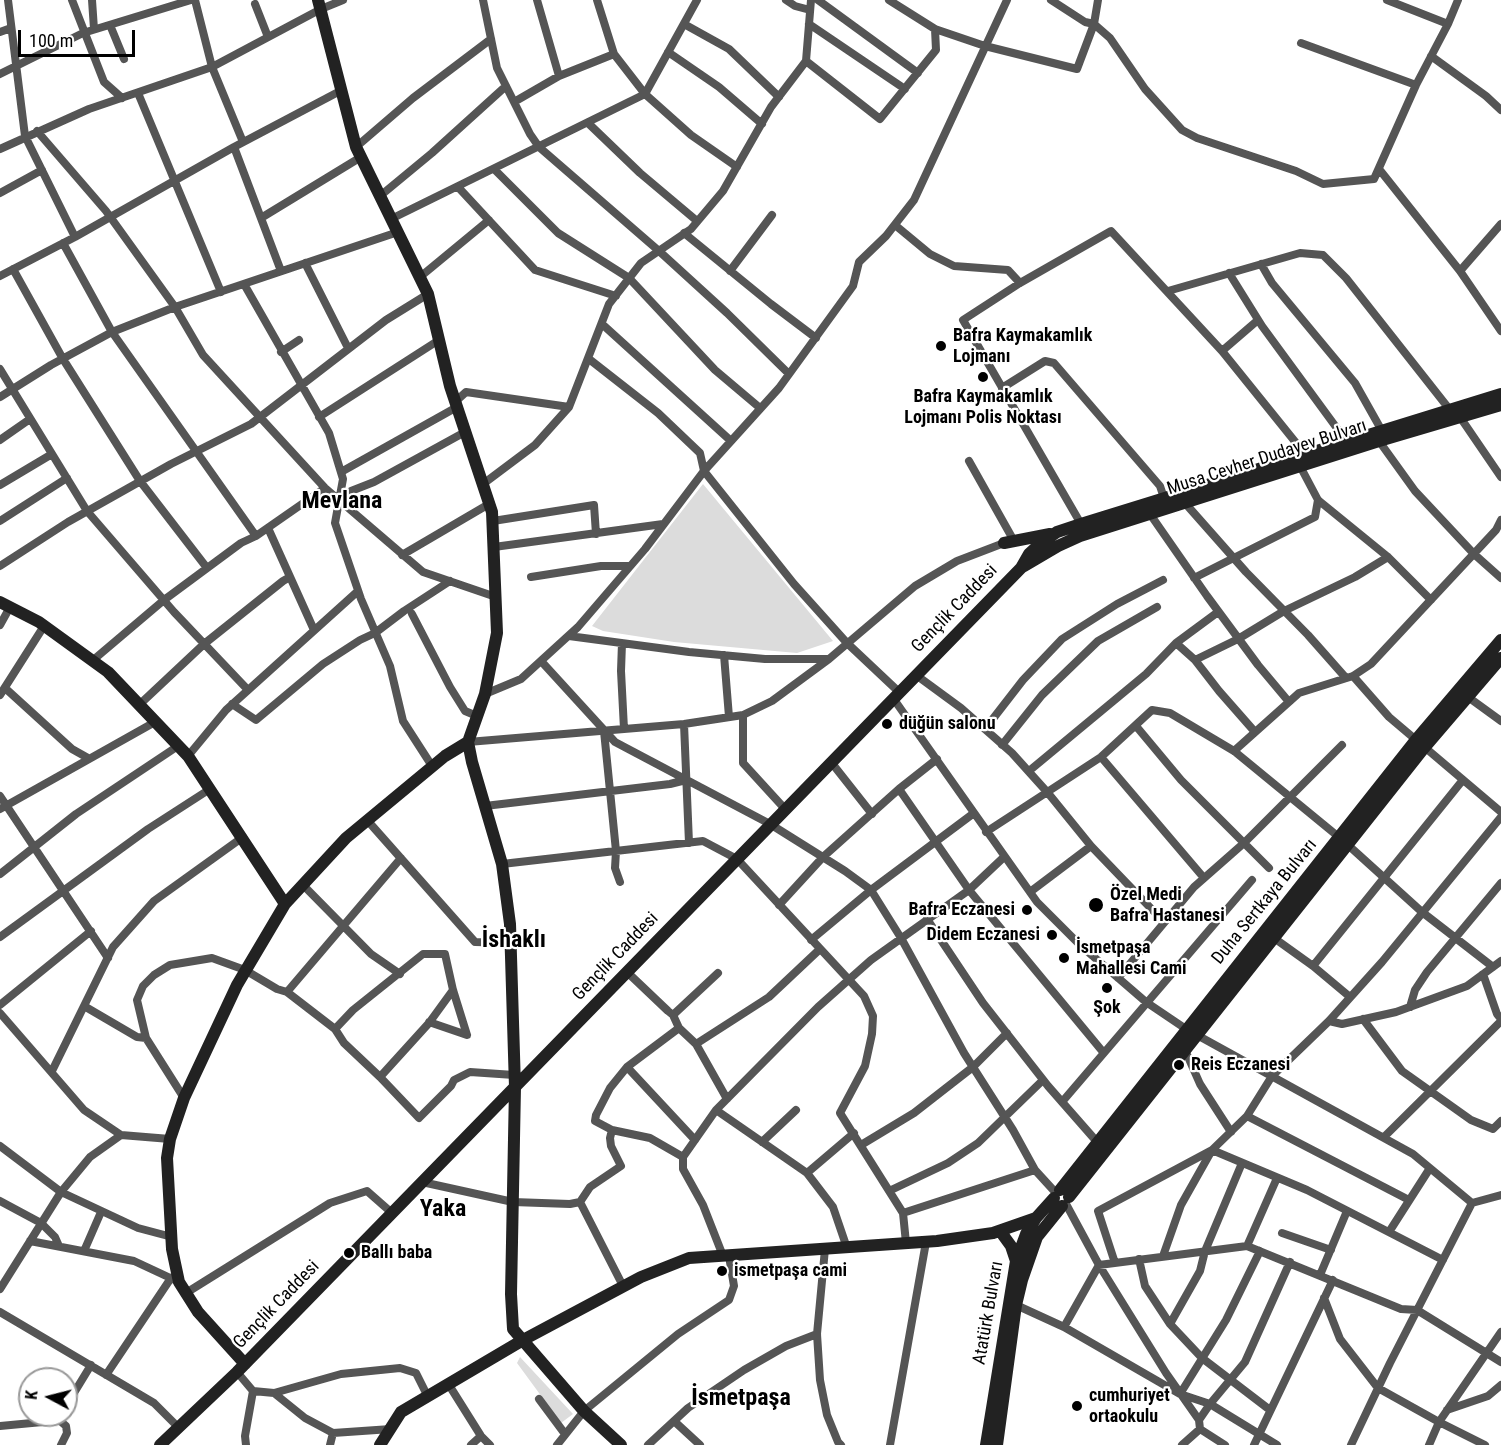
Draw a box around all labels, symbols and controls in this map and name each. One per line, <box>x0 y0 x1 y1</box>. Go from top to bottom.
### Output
scale bar <box>21 18 138 56</box>
text: 100 m <box>29 30 73 51</box>
place label: Bafra Kaymakamlık Lojmanı <box>953 325 1092 368</box>
marker: Bafra Kaymakamlık Lojmanı <box>934 339 948 353</box>
marker: Bafra Kaymakamlık Lojmanı Polis Noktası <box>976 370 990 384</box>
place label: Bafra Kaymakamlık Lojmanı Polis Noktası <box>904 386 1062 428</box>
street label: Musa Cevher Dudayev Bulvarı <box>1164 415 1370 501</box>
district label: Mevlana <box>302 488 382 516</box>
street label: Gençlik Caddesi <box>908 560 1002 658</box>
place label: düğün salonu <box>899 713 996 735</box>
marker: düğün salonu <box>880 717 894 731</box>
street label: Duha Sertkaya Bulvarı <box>1208 835 1322 969</box>
place label: Özel Medi Bafra Hastanesi <box>1110 884 1225 926</box>
marker: Özel Medi Bafra Hastanesi <box>1087 896 1105 914</box>
place label: Bafra Eczanesi <box>908 899 1015 921</box>
marker: Bafra Eczanesi <box>1020 903 1034 917</box>
street label: Gençlik Caddesi <box>569 908 663 1006</box>
place label: Didem Eczanesi <box>927 924 1040 946</box>
district label: İshaklı <box>482 927 546 955</box>
marker: Didem Eczanesi <box>1045 928 1059 942</box>
place label: İsmetpaşa Mahallesi Cami <box>1076 937 1187 980</box>
marker: İsmetpaşa Mahallesi Cami <box>1057 951 1071 965</box>
marker: Şok <box>1100 981 1114 995</box>
place label: Şok <box>1093 997 1121 1019</box>
place label: Reis Eczanesi <box>1191 1054 1290 1076</box>
marker: Reis Eczanesi <box>1172 1058 1186 1072</box>
district label: Yaka <box>420 1196 466 1224</box>
place label: Ballı baba <box>361 1242 432 1264</box>
marker: Ballı baba <box>342 1246 356 1260</box>
street label: Gençlik Caddesi <box>230 1256 324 1354</box>
place label: ismetpaşa cami <box>734 1260 847 1282</box>
street label: Atatürk Bulvarı <box>969 1260 1009 1366</box>
marker: ismetpaşa cami <box>715 1264 729 1278</box>
north arrow <box>18 1367 78 1427</box>
district label: İsmetpaşa <box>691 1385 791 1413</box>
place label: cumhuriyet ortaokulu <box>1089 1385 1170 1428</box>
text: K <box>22 1389 42 1401</box>
marker: cumhuriyet ortaokulu <box>1070 1399 1084 1413</box>

